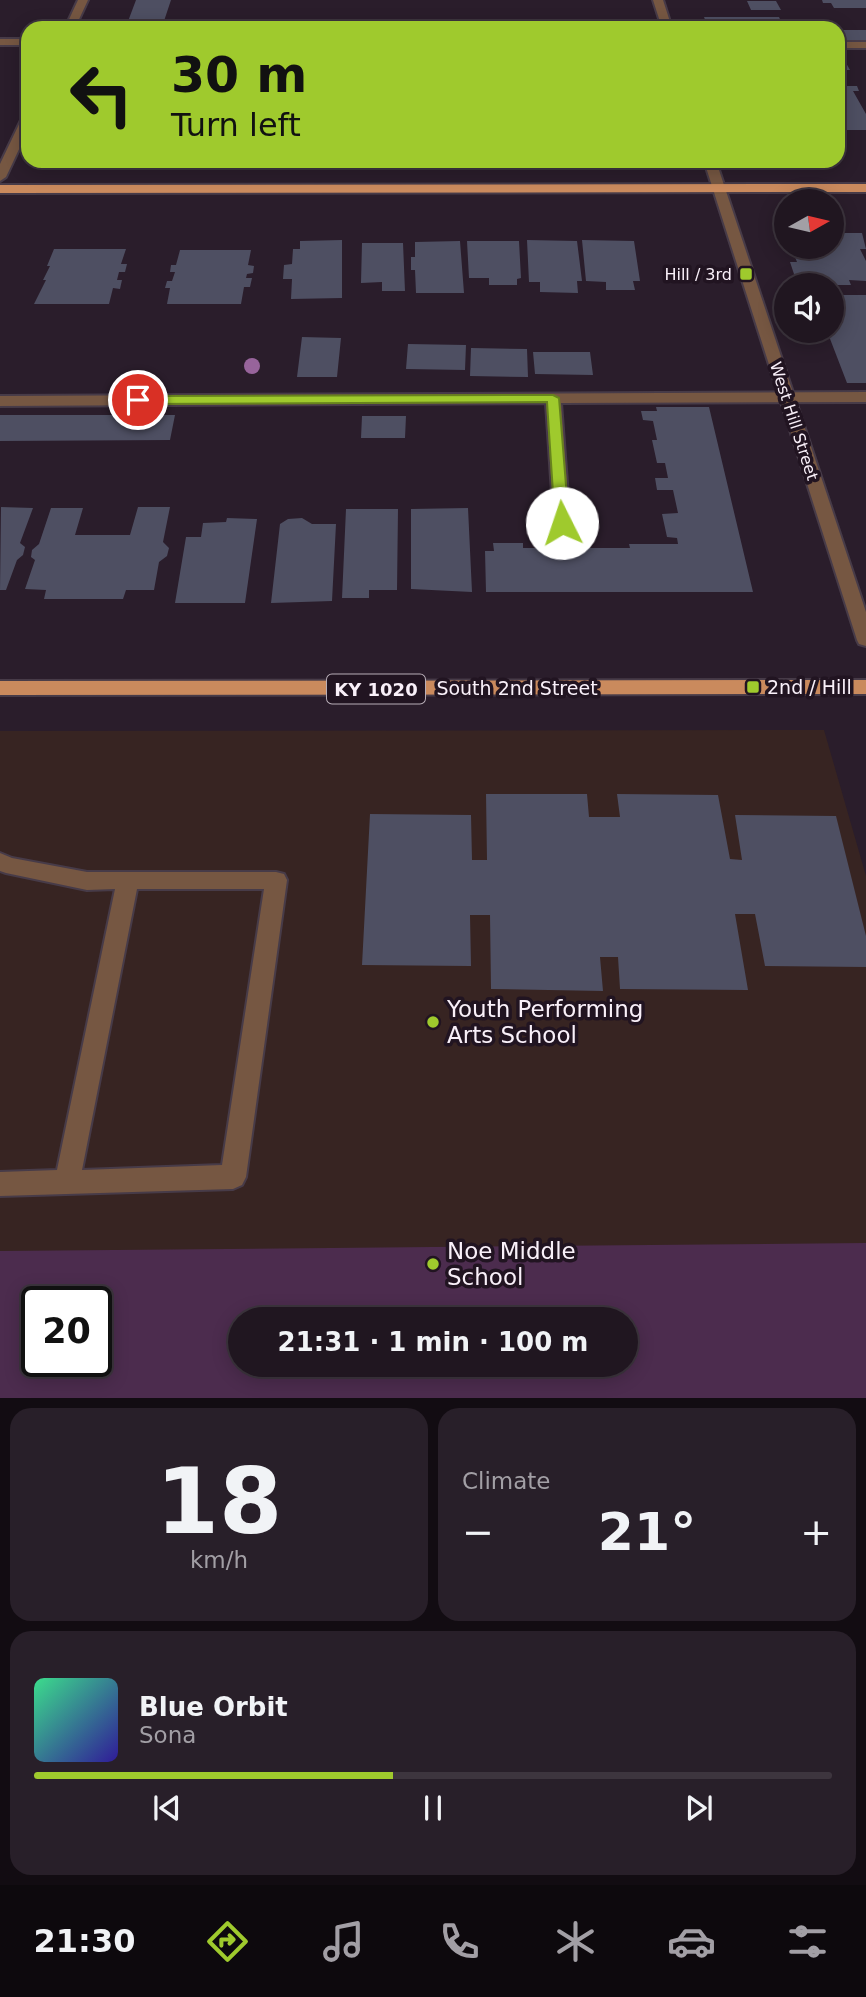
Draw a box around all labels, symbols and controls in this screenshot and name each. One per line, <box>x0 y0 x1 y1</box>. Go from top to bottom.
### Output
text: 30 m <box>171 47 307 104</box>
icon: left <box>56 49 147 140</box>
text: Turn left <box>171 106 301 144</box>
north arrow <box>774 189 844 259</box>
map controls <box>774 189 844 343</box>
place label: Hill / 3rd <box>664 265 732 284</box>
marker: Hill / 3rd <box>738 266 754 282</box>
button: sound <box>774 273 844 343</box>
street label: West Hill Street <box>766 359 822 483</box>
pin <box>108 370 168 430</box>
icon: arrive <box>119 381 157 419</box>
position arrow <box>525 486 599 560</box>
road number: KY 1020 <box>327 674 425 704</box>
place label: 2nd / Hill <box>767 676 852 698</box>
street label: South 2nd Street <box>436 677 598 699</box>
marker: 2nd / Hill <box>745 679 761 695</box>
place label: Youth Performing Arts School <box>446 996 643 1048</box>
marker: Youth Performing Arts School <box>425 1014 441 1030</box>
place label: Noe Middle School <box>447 1238 576 1290</box>
marker: Noe Middle School <box>425 1256 441 1272</box>
speed limit sign: 20 <box>21 1286 112 1377</box>
text: 21:31 · 1 min · 100 m <box>278 1327 588 1357</box>
text: 18 <box>156 1449 282 1554</box>
text: Climate <box>462 1468 551 1494</box>
text: 21° <box>598 1502 696 1562</box>
text: − <box>462 1510 494 1554</box>
text: + <box>800 1510 832 1554</box>
text: km/h <box>190 1547 248 1573</box>
text: Blue Orbit <box>139 1692 288 1722</box>
text: Sona <box>139 1722 196 1748</box>
icon: previous <box>148 1789 186 1827</box>
icon: pause <box>414 1789 452 1827</box>
icon: next <box>680 1789 718 1827</box>
icon: directions <box>203 1917 252 1966</box>
icon: music <box>319 1917 368 1966</box>
icon: phone <box>435 1917 484 1966</box>
icon: climate <box>551 1917 600 1966</box>
icon: car <box>667 1917 716 1966</box>
icon: filters <box>783 1917 832 1966</box>
text: 21:30 <box>34 1922 135 1960</box>

